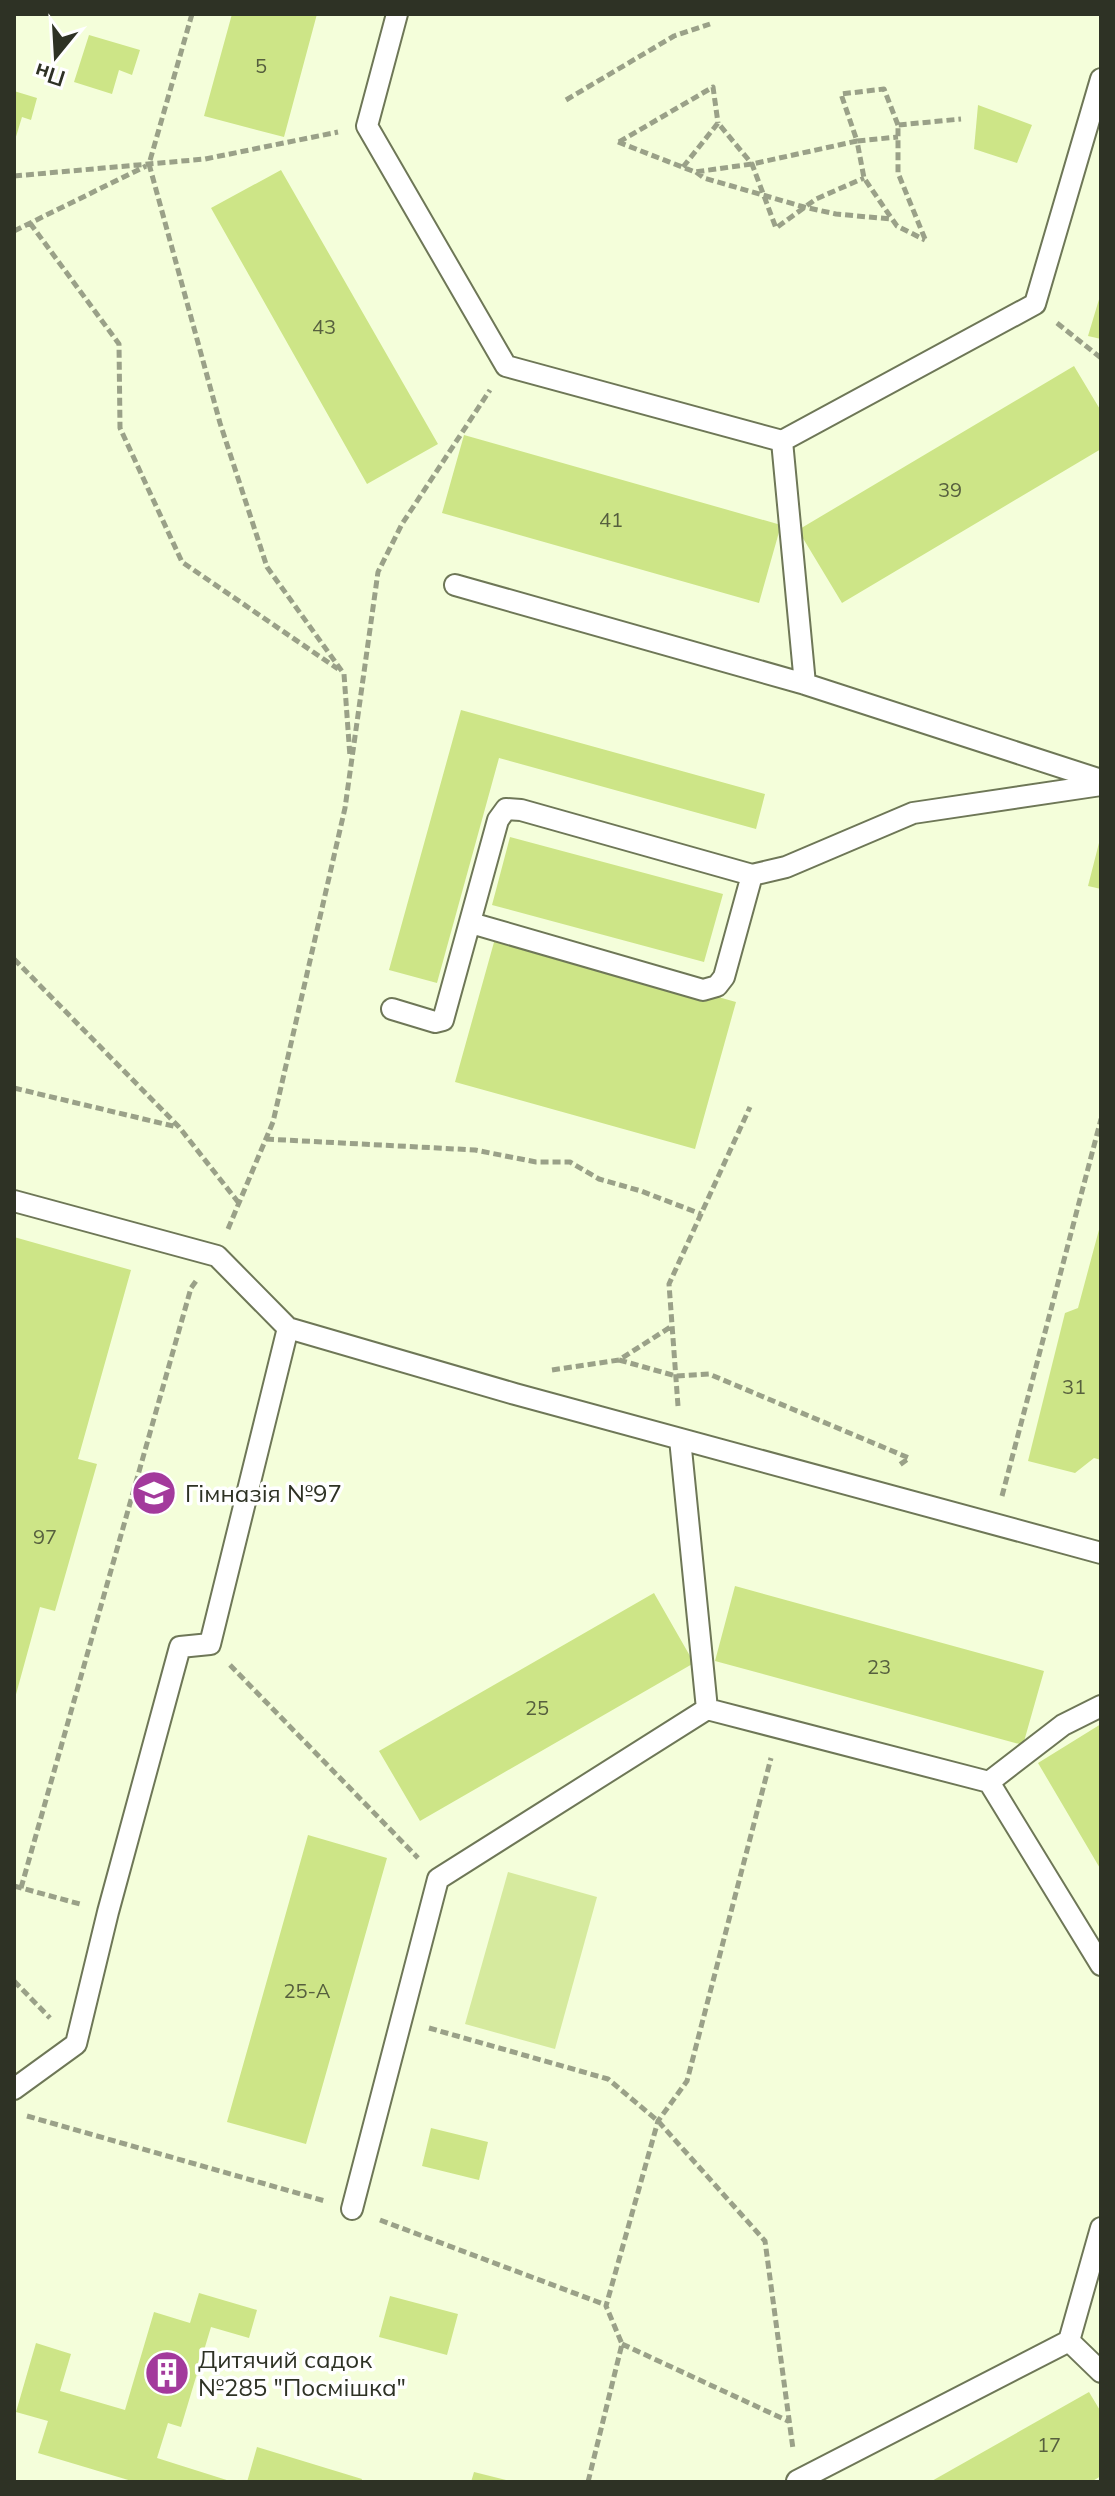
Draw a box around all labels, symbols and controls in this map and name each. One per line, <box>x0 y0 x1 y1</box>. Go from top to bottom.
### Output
north arrow <box>16 16 96 96</box>
house number: 5 <box>255 53 267 78</box>
text: Пн <box>31 57 69 93</box>
house number: 43 <box>312 314 336 339</box>
house number: 39 <box>938 477 962 502</box>
house number: 41 <box>599 507 623 532</box>
house number: 31 <box>1062 1374 1086 1399</box>
school or university icon: Гімназія №97 <box>130 1469 178 1517</box>
place label: Гімназія №97 <box>185 1478 342 1508</box>
house number: 97 <box>33 1524 57 1549</box>
house number: 23 <box>867 1654 891 1679</box>
house number: 25 <box>525 1695 549 1720</box>
house number: 25-А <box>284 1978 331 2003</box>
place label: Дитячий садок №285 "Посмішка" <box>198 2344 406 2402</box>
building icon: Дитячий садок №285 "Посмішка" <box>143 2349 191 2397</box>
house number: 17 <box>1037 2432 1061 2457</box>

